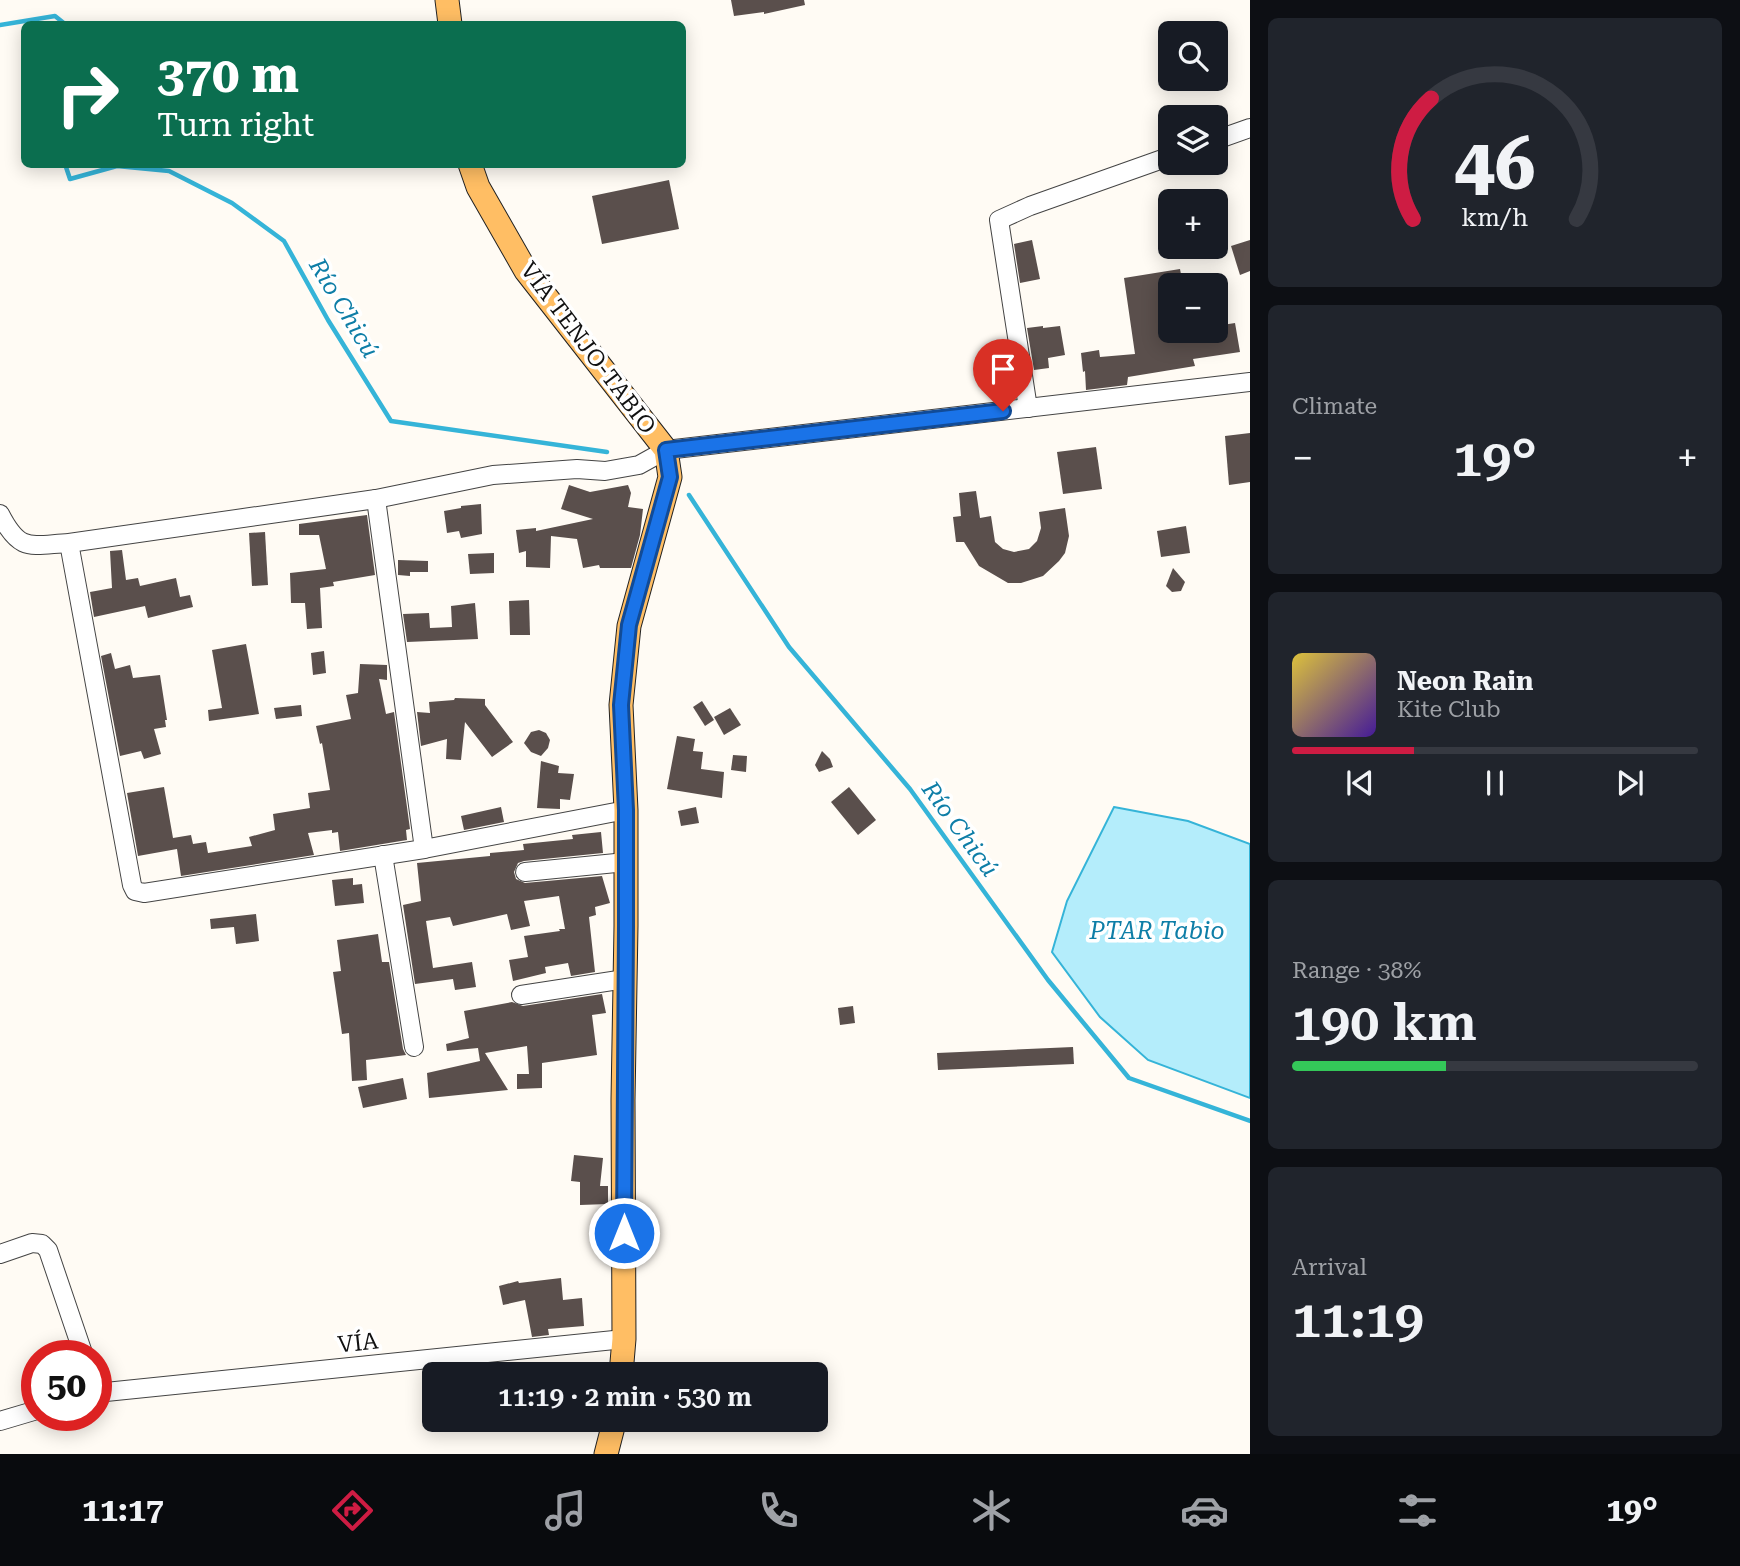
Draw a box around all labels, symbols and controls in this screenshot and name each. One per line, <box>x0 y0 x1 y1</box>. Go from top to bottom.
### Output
map controls <box>1158 21 1228 343</box>
button: search <box>1158 21 1228 91</box>
text: 370 m <box>157 47 299 104</box>
icon: right <box>42 49 133 140</box>
button: layers <box>1158 105 1228 175</box>
text: Turn right <box>157 106 314 144</box>
text: 46 <box>1454 122 1536 207</box>
button: + <box>1158 189 1228 259</box>
text: km/h <box>1462 202 1528 231</box>
water label: Río Chicú <box>303 252 385 363</box>
street label: VÍA TENJO-TABIO <box>515 257 661 439</box>
button: − <box>1158 273 1228 343</box>
pin <box>973 339 1033 411</box>
icon: arrive <box>984 350 1022 388</box>
text: Climate <box>1292 393 1377 420</box>
text: 19° <box>1453 428 1537 489</box>
text: − <box>1292 436 1313 480</box>
text: + <box>1677 436 1698 480</box>
text: Neon Rain <box>1397 666 1533 696</box>
text: Kite Club <box>1397 696 1501 723</box>
icon: previous <box>1341 764 1379 802</box>
icon: pause <box>1476 764 1514 802</box>
icon: next <box>1611 764 1649 802</box>
water label: Río Chicú <box>916 775 1004 882</box>
water label: PTAR Tabio <box>1089 917 1224 945</box>
text: Range · 38% <box>1292 957 1421 984</box>
text: 190 km <box>1292 992 1477 1053</box>
position arrow <box>587 1196 661 1270</box>
text: Arrival <box>1292 1254 1367 1281</box>
text: 11:19 <box>1292 1289 1424 1350</box>
street label: VÍA <box>336 1327 380 1359</box>
speed limit sign: 50 <box>21 1340 112 1431</box>
text: 11:19 · 2 min · 530 m <box>498 1382 752 1412</box>
icon: directions <box>328 1486 377 1535</box>
icon: music <box>541 1486 590 1535</box>
icon: phone <box>754 1486 803 1535</box>
icon: climate <box>967 1486 1016 1535</box>
icon: car <box>1180 1486 1229 1535</box>
icon: filters <box>1393 1486 1442 1535</box>
text: 11:17 <box>82 1491 164 1529</box>
text: 19° <box>1606 1491 1658 1529</box>

